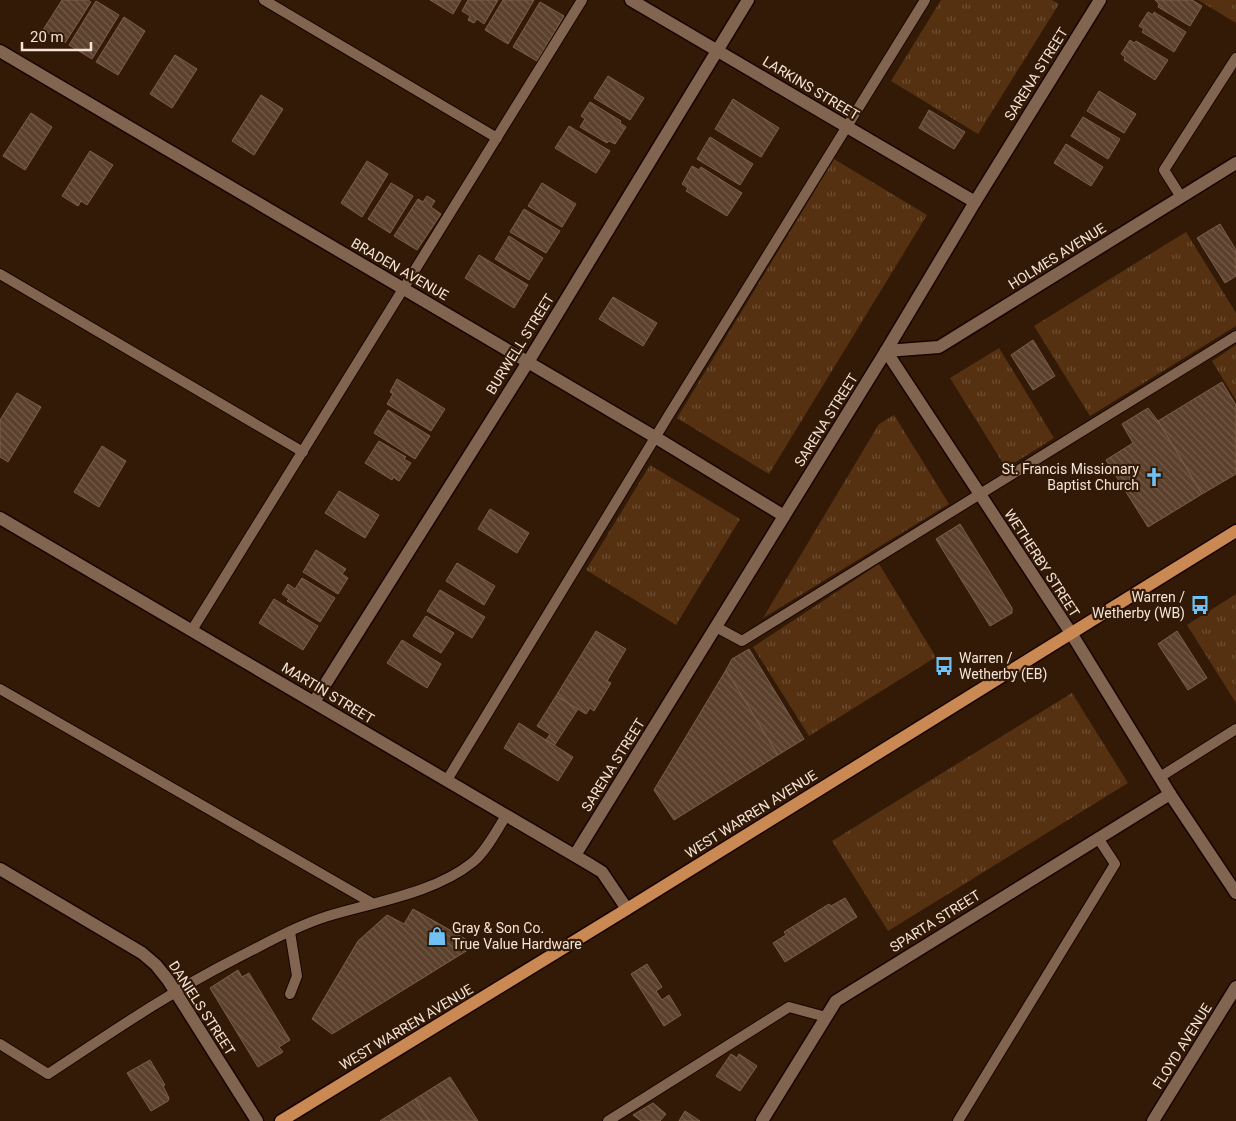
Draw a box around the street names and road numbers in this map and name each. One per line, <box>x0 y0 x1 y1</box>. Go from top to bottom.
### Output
street label: SARENA STREET <box>1001 24 1071 123</box>
street label: LARKINS STREET <box>760 53 863 123</box>
street label: HOLMES AVENUE <box>1005 220 1109 292</box>
street label: BRADEN AVENUE <box>349 235 451 303</box>
street label: BURWELL STREET <box>483 290 558 397</box>
street label: SARENA STREET <box>791 370 861 469</box>
street label: WETHERBY STREET <box>1001 506 1083 620</box>
street label: MARTIN STREET <box>279 659 378 727</box>
street label: SARENA STREET <box>578 715 648 814</box>
street label: WEST WARREN AVENUE <box>682 767 820 861</box>
street label: SPARTA STREET <box>887 886 984 955</box>
street label: DANIELS STREET <box>166 958 239 1059</box>
street label: WEST WARREN AVENUE <box>336 981 476 1073</box>
street label: FLOYD AVENUE <box>1149 1000 1215 1092</box>

